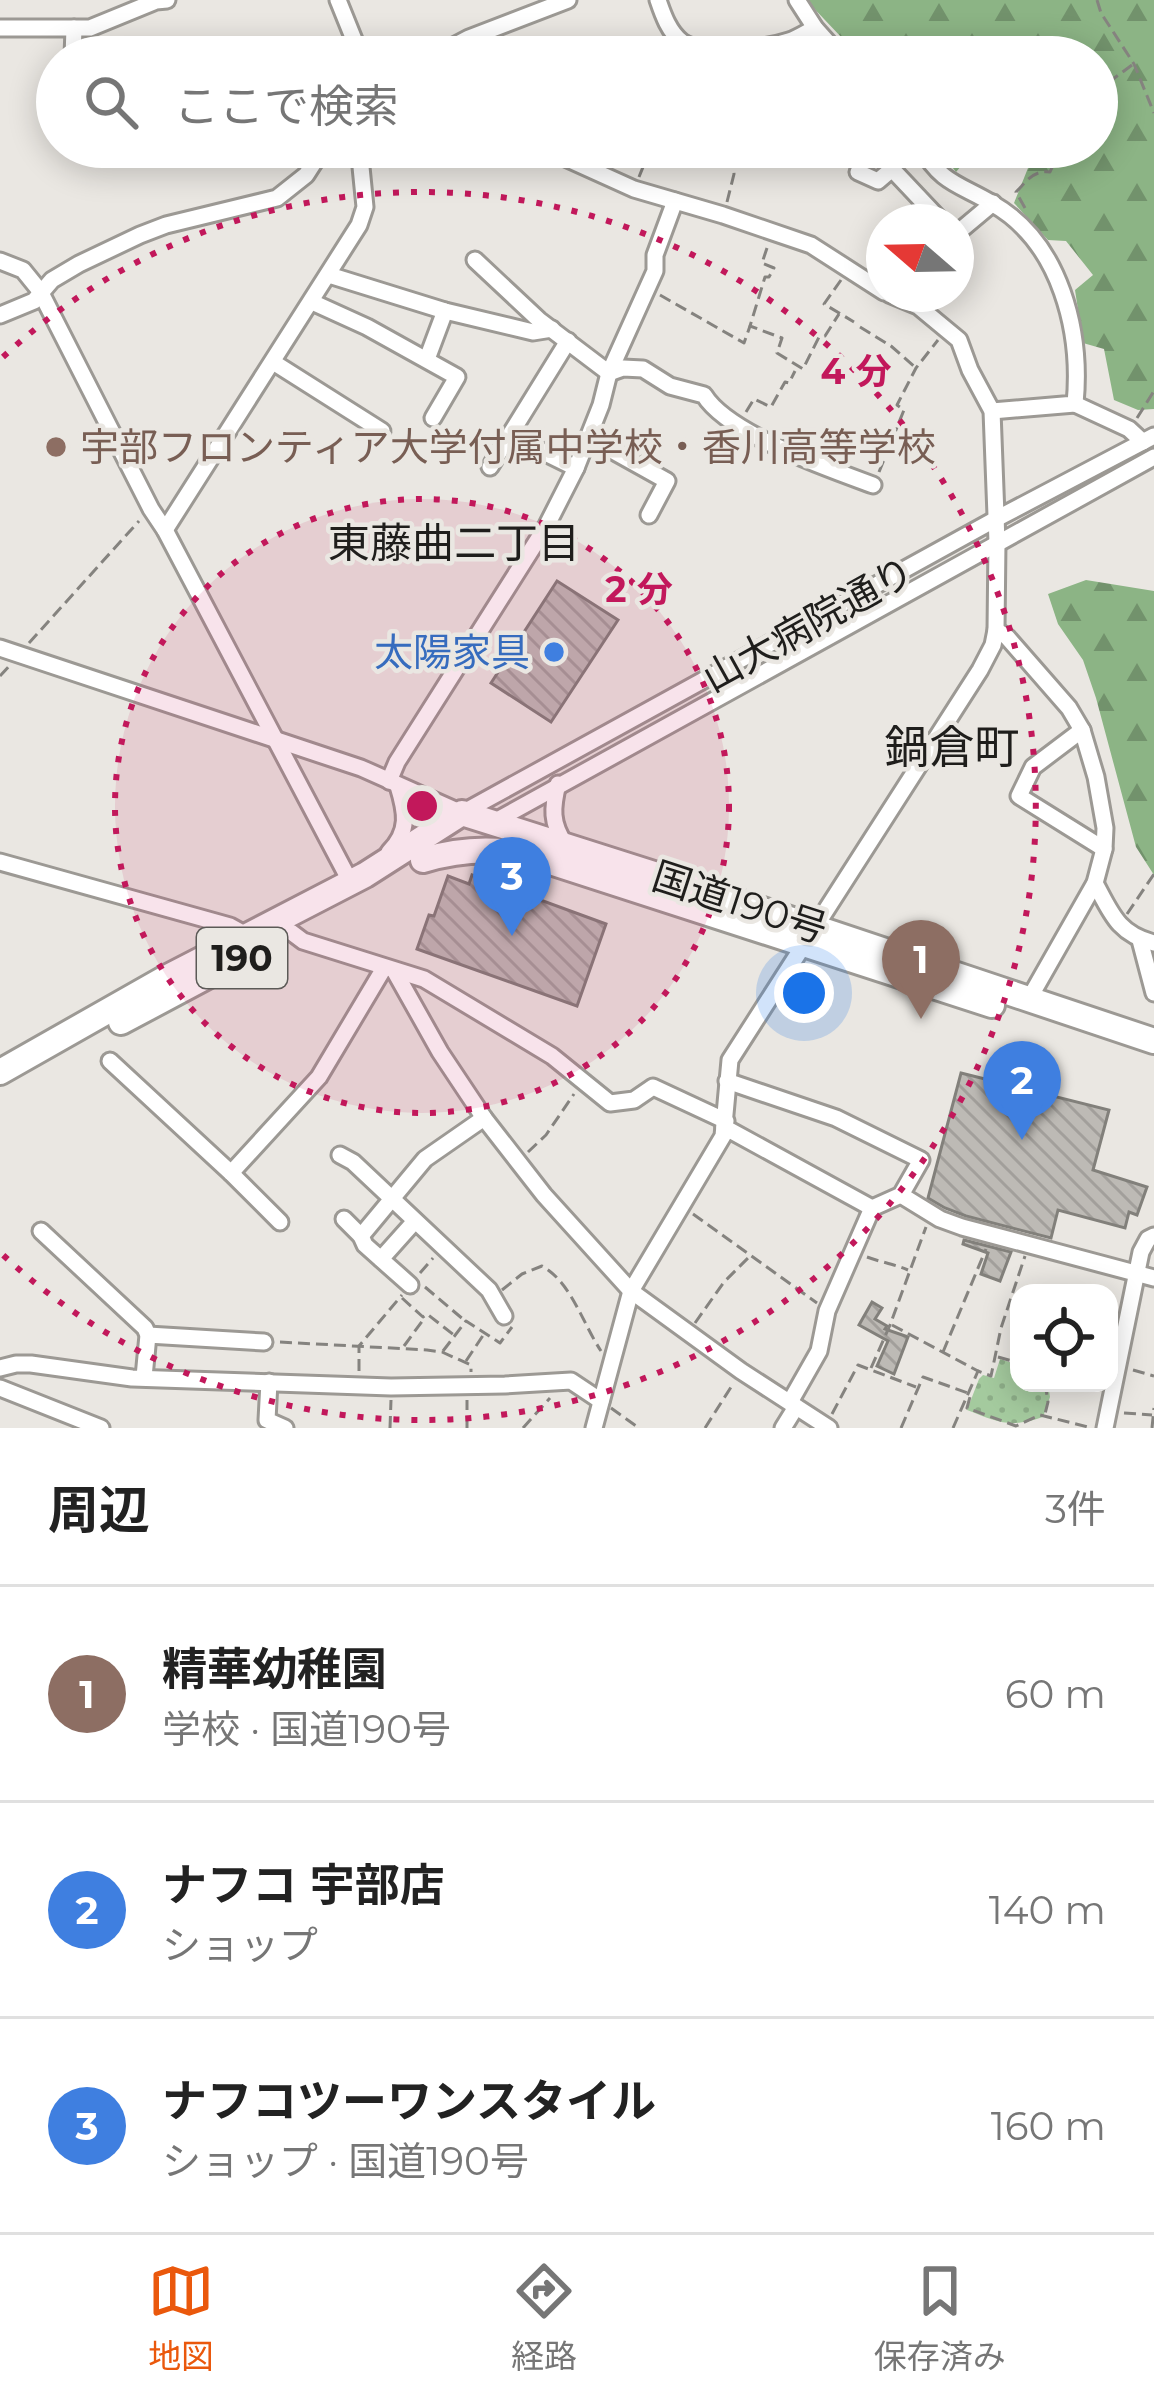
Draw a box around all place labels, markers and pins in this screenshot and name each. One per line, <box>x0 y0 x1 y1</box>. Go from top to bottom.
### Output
place label: 宇部フロンティア大学付属中学校・香川高等学校 <box>80 423 936 471</box>
marker: 宇部フロンティア大学付属中学校・香川高等学校 <box>43 434 69 460</box>
place label: 太陽家具 <box>374 628 530 676</box>
marker: 太陽家具 <box>541 639 567 665</box>
centre of rings <box>401 785 443 827</box>
pin: 3 <box>473 837 551 936</box>
pin: 1 <box>882 920 960 1019</box>
pin: 2 <box>983 1041 1061 1140</box>

